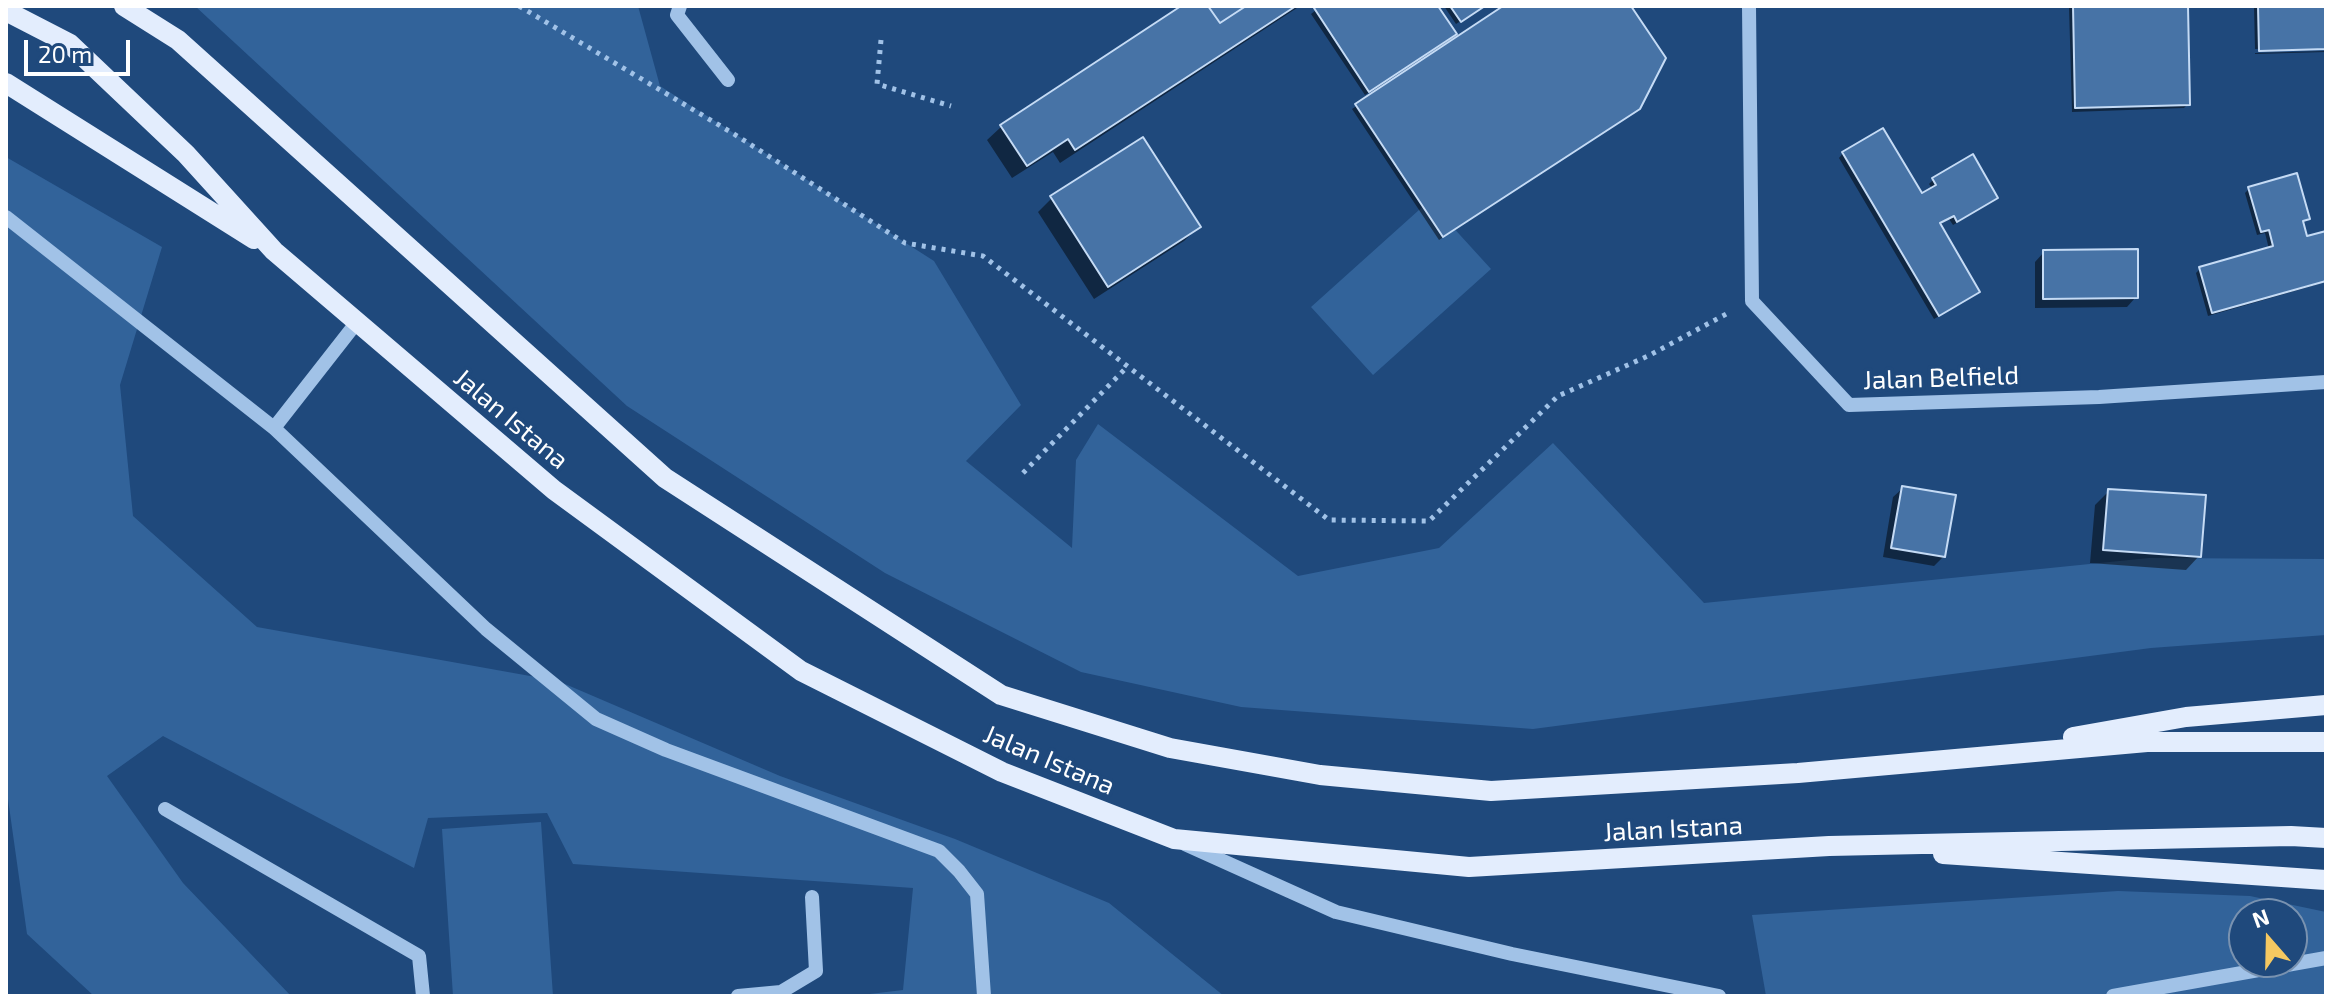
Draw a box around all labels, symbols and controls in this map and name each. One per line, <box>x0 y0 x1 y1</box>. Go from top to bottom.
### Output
scale bar <box>28 24 134 74</box>
text: 20 m <box>38 39 92 68</box>
street label: Jalan Belfield <box>1862 360 2020 396</box>
street label: Jalan Istana <box>448 362 574 476</box>
street label: Jalan Istana <box>979 718 1119 802</box>
street label: Jalan Istana <box>1602 810 1744 848</box>
north arrow <box>2228 898 2308 978</box>
text: N <box>2249 902 2272 932</box>

